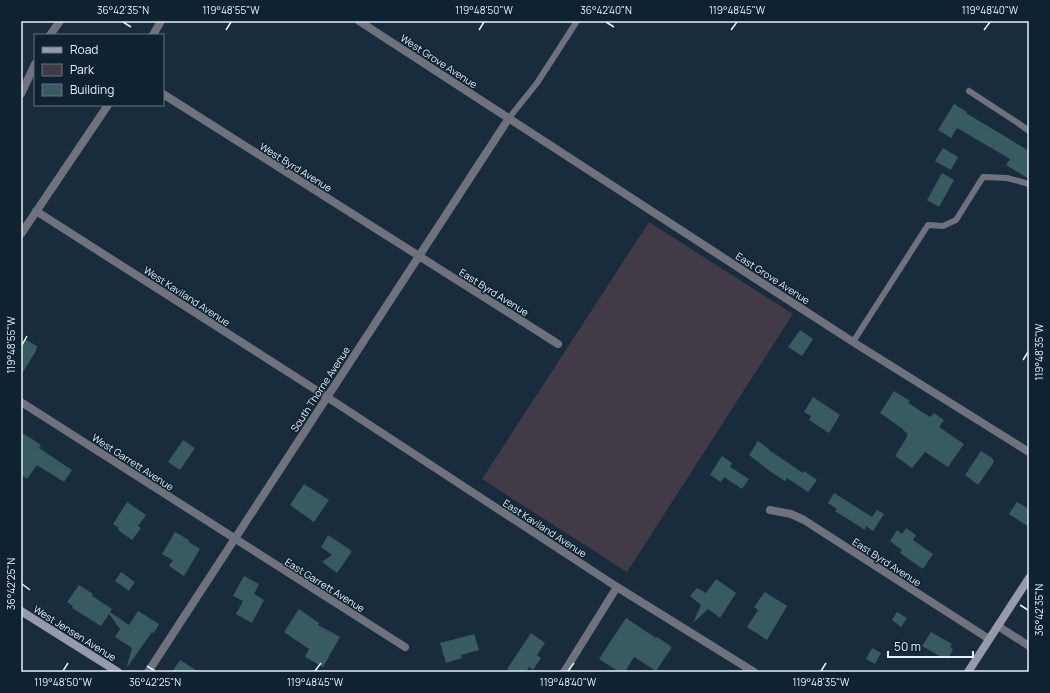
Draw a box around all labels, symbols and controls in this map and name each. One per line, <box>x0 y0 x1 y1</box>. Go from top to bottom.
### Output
text: 36°42'35"N <box>97 3 149 17</box>
text: 119°48'55"W <box>202 3 260 17</box>
text: 119°48'50"W <box>455 3 513 17</box>
text: 36°42'40"N <box>580 3 632 17</box>
text: 119°48'45"W <box>709 3 766 17</box>
text: 119°48'40"W <box>962 3 1019 17</box>
street label: West Grove Avenue <box>398 31 480 91</box>
legend <box>34 34 164 106</box>
text: Road <box>70 41 98 58</box>
text: Park <box>70 61 95 78</box>
text: Building <box>70 81 114 98</box>
street label: West Byrd Avenue <box>257 139 335 195</box>
street label: East Grove Avenue <box>733 249 813 307</box>
street label: West Kaviland Avenue <box>141 263 233 329</box>
street label: East Byrd Avenue <box>457 265 532 319</box>
text: 119°48'55"W <box>4 316 18 374</box>
text: 119°48'35"W <box>1032 323 1046 380</box>
street label: South Thorne Avenue <box>287 343 353 434</box>
street label: West Garrett Avenue <box>89 430 177 494</box>
street label: East Kaviland Avenue <box>500 496 590 560</box>
street label: East Byrd Avenue <box>850 534 924 590</box>
street label: East Garrett Avenue <box>282 555 368 615</box>
text: 36°42'25"N <box>4 558 18 610</box>
text: 36°42'35"N <box>1032 584 1046 636</box>
street label: West Jensen Avenue <box>31 602 119 664</box>
scale bar <box>888 633 973 659</box>
text: 50 m <box>894 638 921 655</box>
text: 119°48'50"W <box>34 675 92 689</box>
text: 36°42'25"N <box>129 675 181 689</box>
text: 119°48'45"W <box>287 675 344 689</box>
text: 119°48'40"W <box>540 675 597 689</box>
text: 119°48'35"W <box>793 675 850 689</box>

